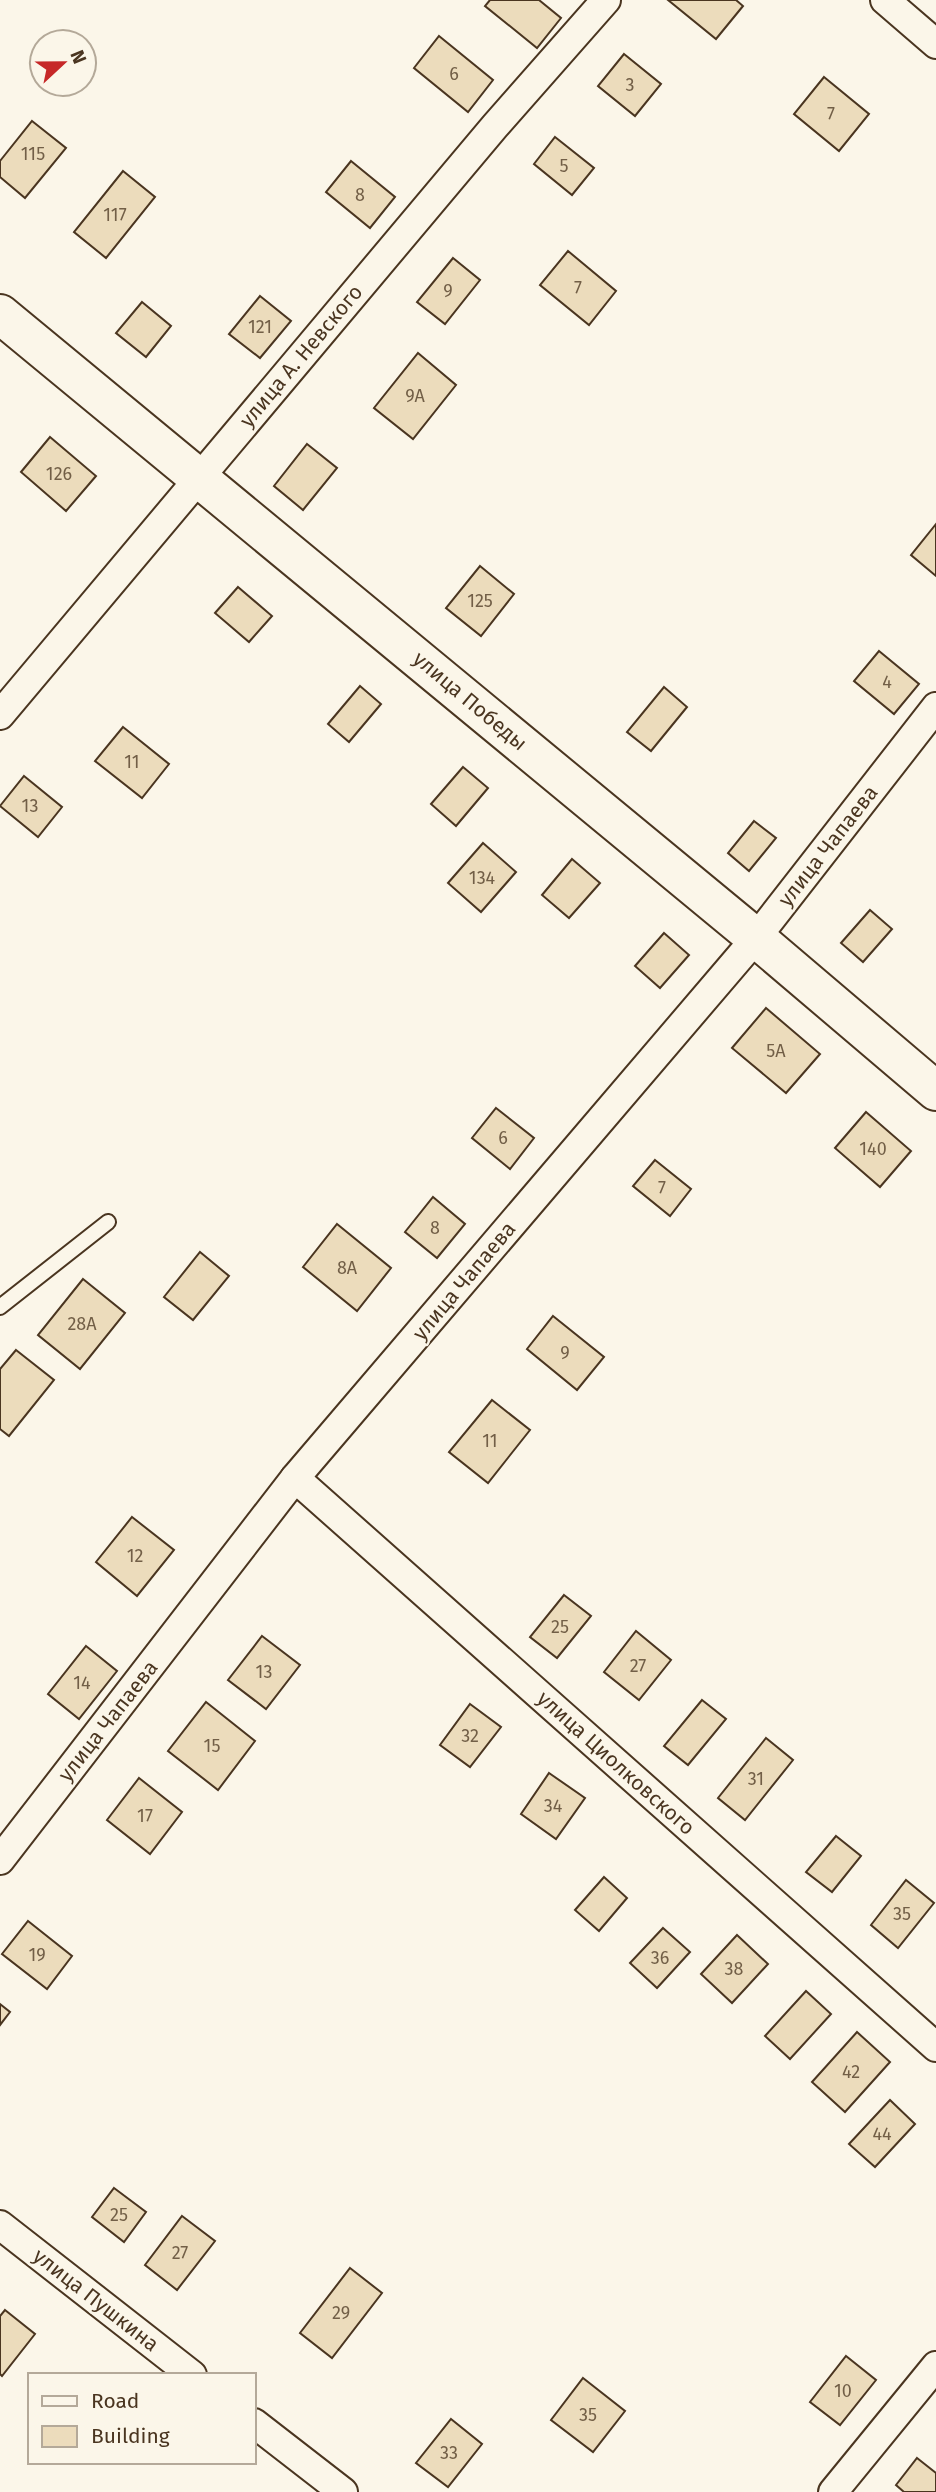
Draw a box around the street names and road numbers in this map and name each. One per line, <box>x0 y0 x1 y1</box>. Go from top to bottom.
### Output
street label: улица А. Невского <box>234 279 368 433</box>
street label: улица Победы <box>408 646 532 756</box>
street label: улица Чапаева <box>773 780 883 912</box>
street label: улица Чапаева <box>407 1216 521 1346</box>
street label: улица Чапаева <box>53 1655 163 1787</box>
street label: улица Циолковского <box>532 1685 700 1841</box>
street label: улица Пушкина <box>28 2243 164 2357</box>

